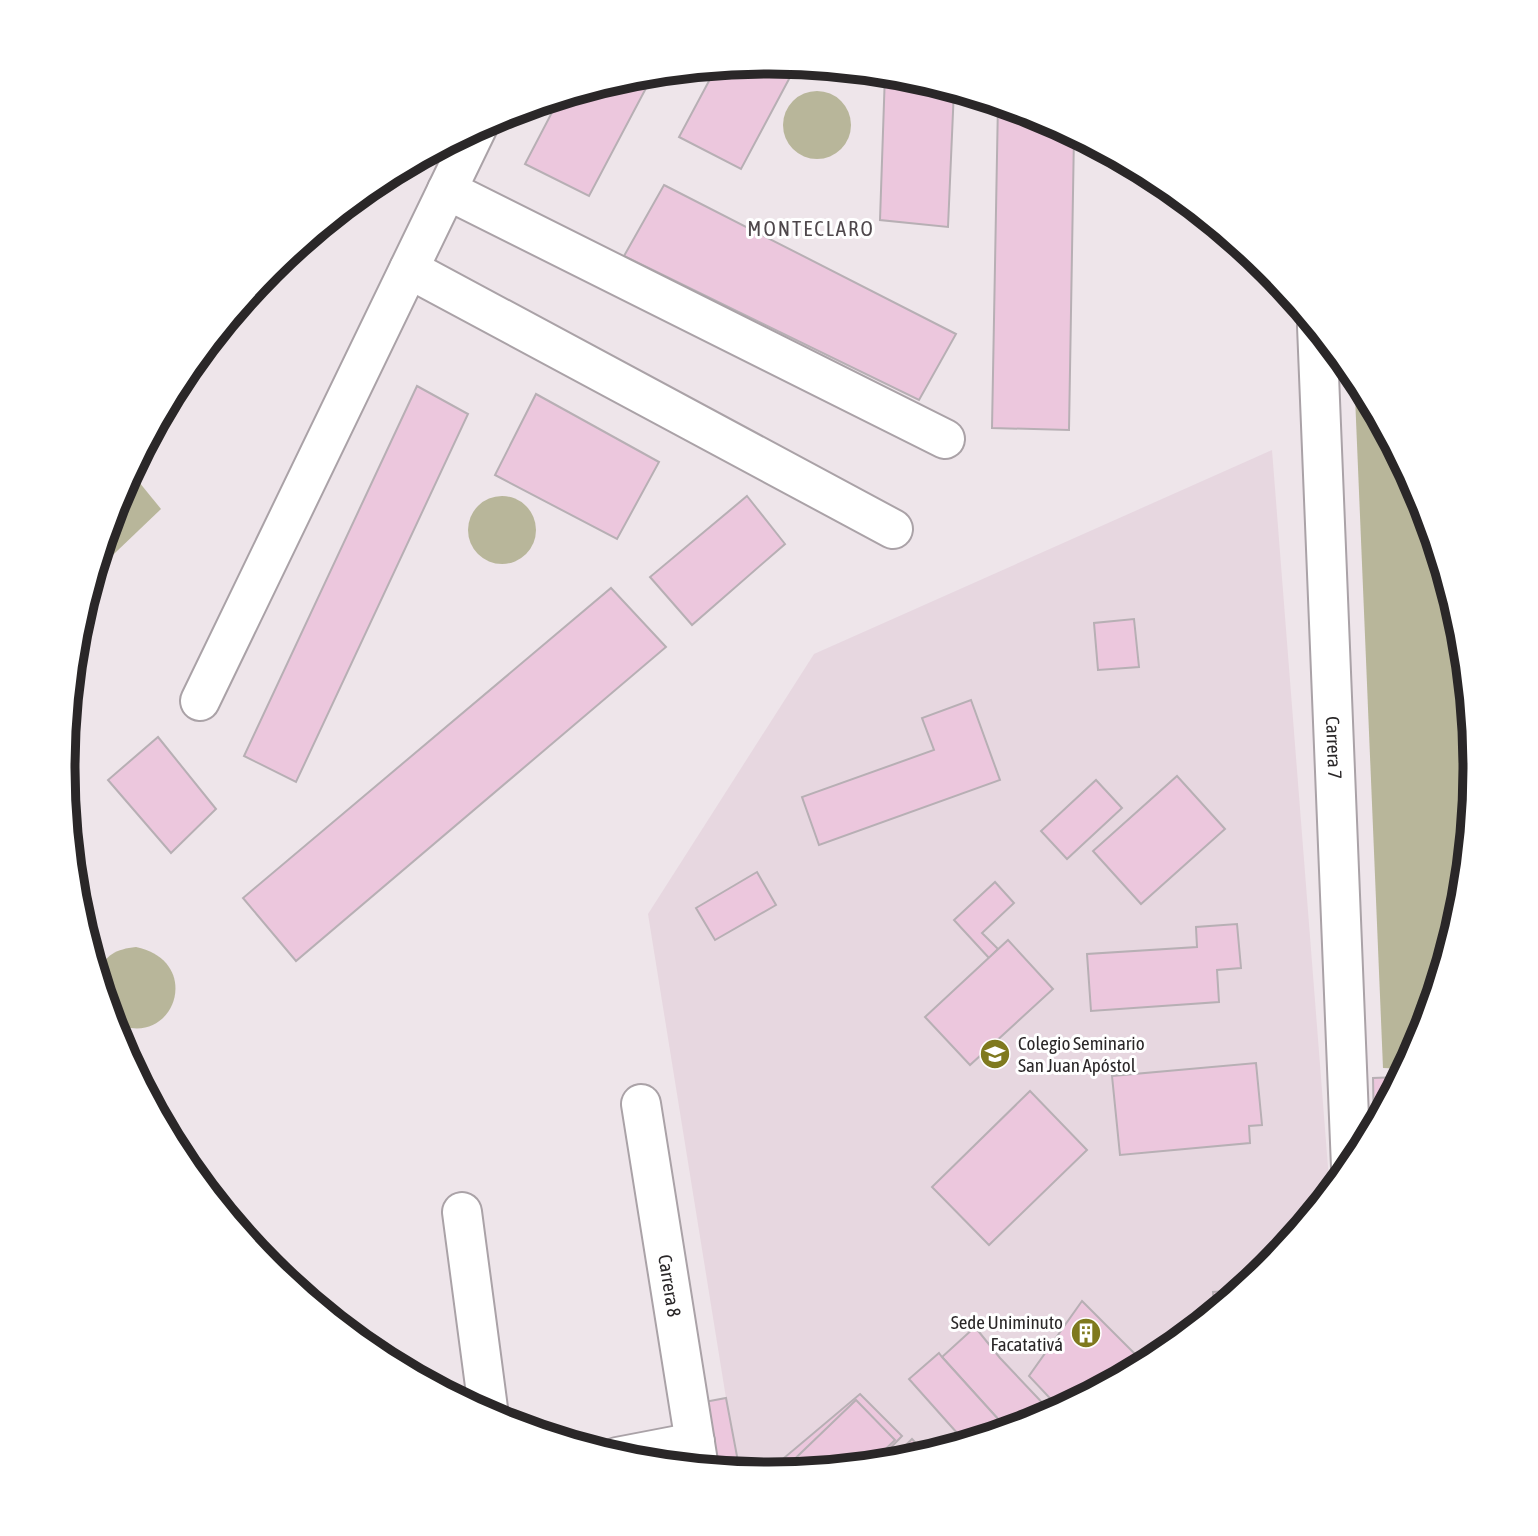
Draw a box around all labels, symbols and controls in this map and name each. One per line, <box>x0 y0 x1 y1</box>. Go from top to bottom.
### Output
district label: MONTECLARO <box>747 216 875 240</box>
street label: Carrera 7 <box>1322 716 1346 780</box>
place label: Colegio Seminario San Juan Apóstol <box>1018 1032 1145 1076</box>
school or university icon: Colegio Seminario San Juan Apóstol <box>978 1037 1012 1071</box>
street label: Carrera 8 <box>654 1253 686 1319</box>
place label: Sede Uniminuto Facatativá <box>951 1311 1063 1355</box>
building icon: Sede Uniminuto Facatativá <box>1069 1316 1103 1350</box>

